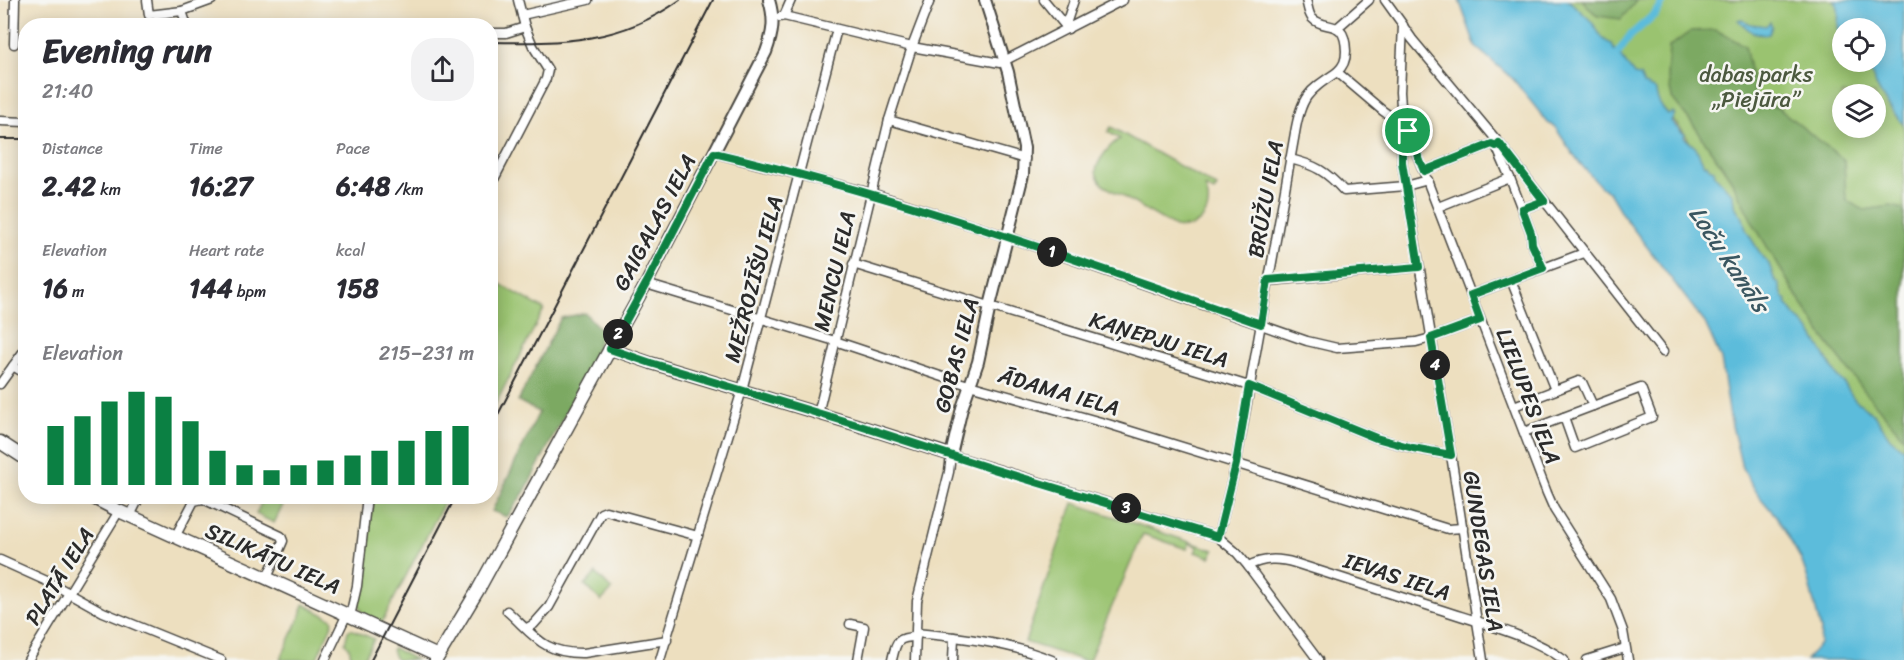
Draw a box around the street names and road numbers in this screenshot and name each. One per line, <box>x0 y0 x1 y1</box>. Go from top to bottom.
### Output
street label: BRŪŽU IELA <box>1236 137 1295 261</box>
street label: GAIGALAS IELA <box>602 147 707 298</box>
street label: MEŽROZĪŠU IELA <box>713 191 794 367</box>
street label: MENCU IELA <box>802 207 867 335</box>
street label: GOBAS IELA <box>922 293 990 417</box>
street label: KAŅEPJU IELA <box>1085 300 1233 379</box>
street label: LIELUPES IELA <box>1485 322 1572 470</box>
street label: ĀDAMA IELA <box>993 355 1124 427</box>
street label: GUNDEGAS IELA <box>1452 468 1515 634</box>
street label: SILIKĀTU IELA <box>199 511 347 606</box>
street label: PLATĀ IELA <box>14 519 105 633</box>
street label: IEVAS IELA <box>1338 541 1455 612</box>

